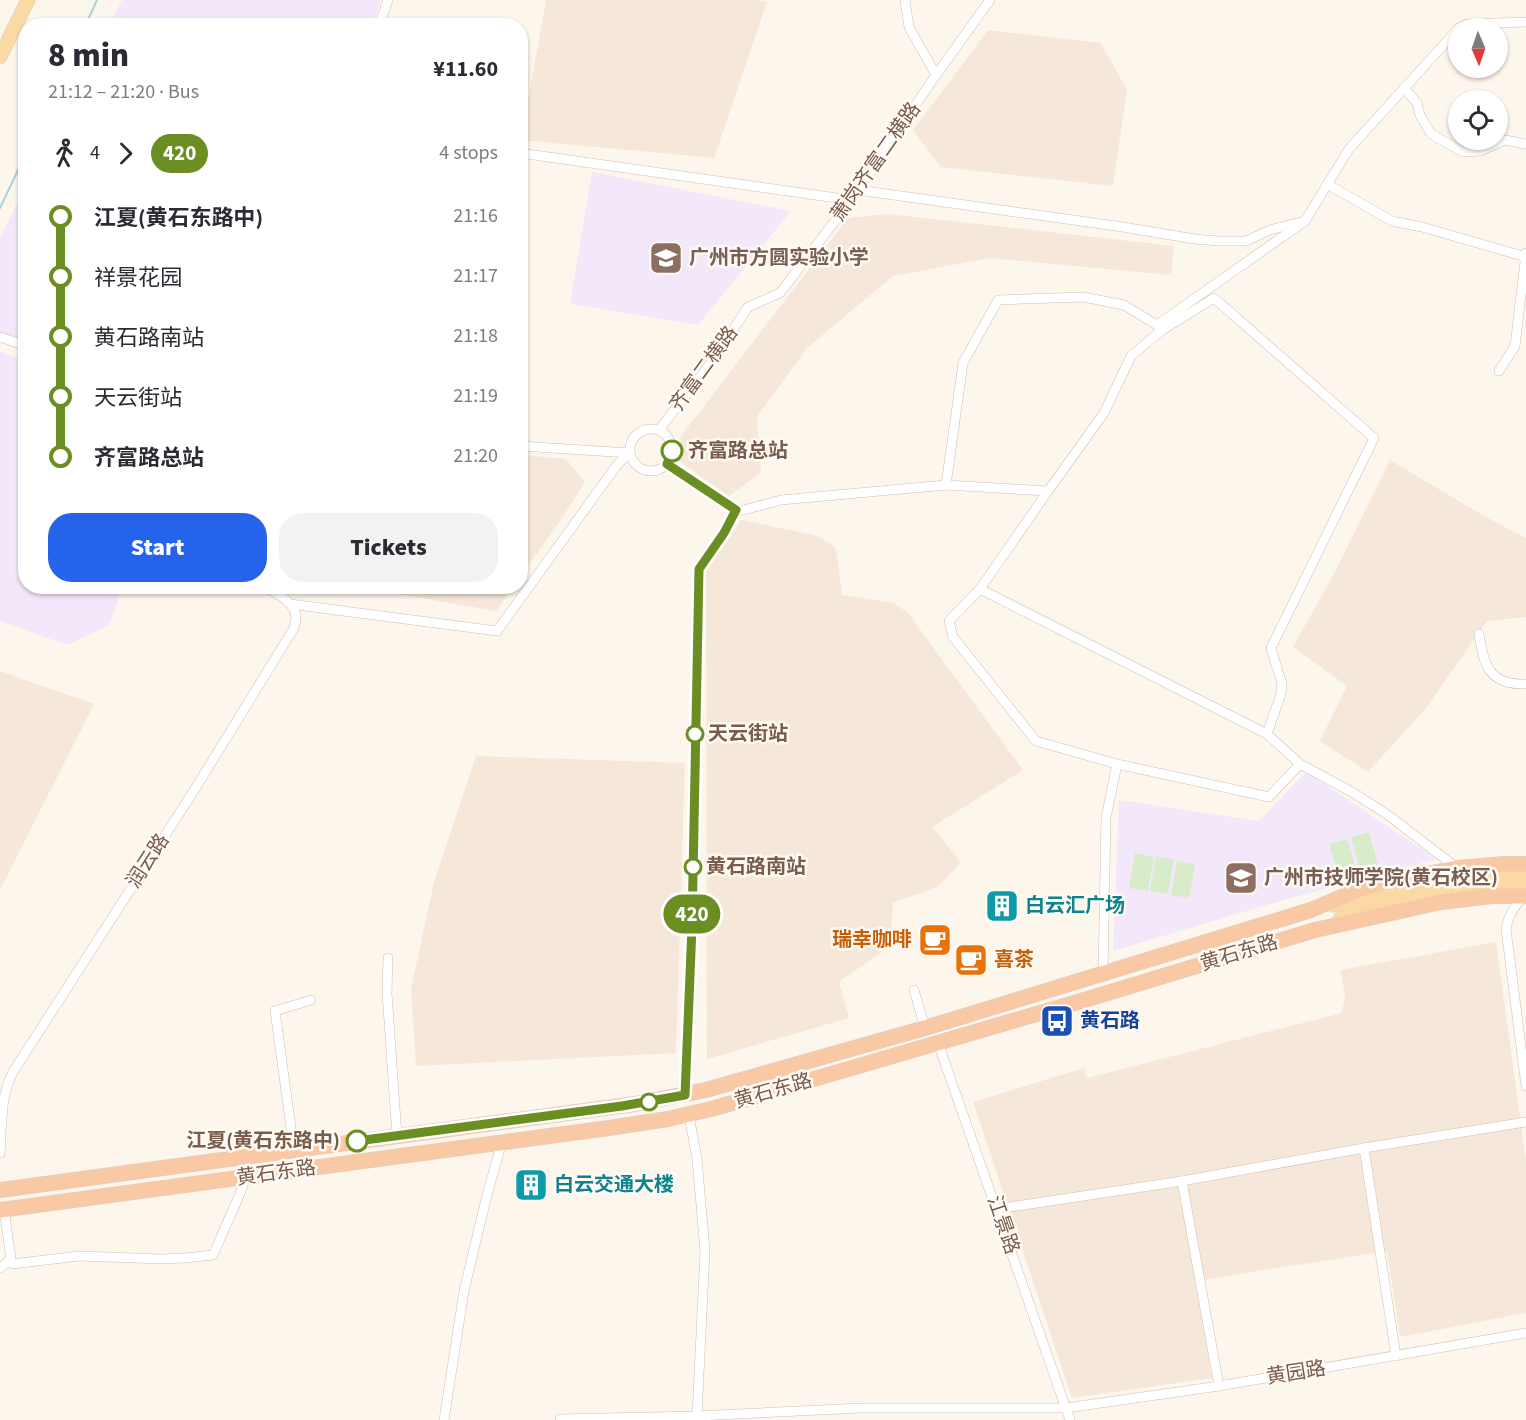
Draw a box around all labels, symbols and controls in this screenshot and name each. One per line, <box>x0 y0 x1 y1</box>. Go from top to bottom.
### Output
north arrow <box>1448 18 1508 78</box>
map controls <box>1448 18 1508 150</box>
text: 8 min <box>48 32 129 79</box>
text: ¥11.60 <box>433 53 498 85</box>
text: 21:12 – 21:20 · Bus <box>48 78 199 106</box>
button: locate <box>1448 90 1508 150</box>
street label: 萧岗齐富二横路 <box>824 97 928 227</box>
icon: walk <box>48 137 81 170</box>
icon: forward <box>109 137 142 170</box>
text: 420 <box>163 138 196 168</box>
text: 4 <box>90 139 100 167</box>
text: 4 stops <box>439 139 498 167</box>
text: 江夏(黄石东路中) <box>94 202 263 234</box>
text: 21:16 <box>453 202 498 230</box>
school or university icon: 广州市方圆实验小学 <box>648 240 684 276</box>
place label: 广州市方圆实验小学 <box>689 244 869 272</box>
text: 祥景花园 <box>94 262 182 294</box>
text: 21:17 <box>453 262 498 290</box>
street label: 齐富二横路 <box>663 320 745 418</box>
text: 黄石路南站 <box>94 322 204 354</box>
text: 21:18 <box>453 322 498 350</box>
text: 天云街站 <box>94 382 182 414</box>
text: 21:19 <box>453 382 498 410</box>
place label: 齐富路总站 <box>688 437 788 465</box>
marker: 齐富路总站 <box>661 440 683 462</box>
text: 齐富路总站 <box>94 442 204 474</box>
text: 21:20 <box>453 442 498 470</box>
button: Start <box>48 513 267 582</box>
button: Tickets <box>279 513 498 582</box>
place label: 天云街站 <box>708 720 788 748</box>
marker: 天云街站 <box>686 725 704 743</box>
street label: 润云路 <box>120 828 176 894</box>
place label: 黄石路南站 <box>706 853 806 881</box>
marker: 黄石路南站 <box>684 858 702 876</box>
school or university icon: 广州市技师学院(黄石校区) <box>1223 860 1259 896</box>
place label: 广州市技师学院(黄石校区) <box>1264 864 1498 892</box>
building icon: 白云汇广场 <box>984 888 1020 924</box>
place label: 白云汇广场 <box>1025 892 1125 920</box>
line badge: 420 <box>658 894 726 934</box>
text: 420 <box>675 899 709 929</box>
cafe icon: 瑞幸咖啡 <box>917 922 953 958</box>
place label: 瑞幸咖啡 <box>832 926 912 954</box>
street label: 黄石东路 <box>1197 928 1281 978</box>
cafe icon: 喜茶 <box>953 942 989 978</box>
place label: 喜茶 <box>994 946 1034 974</box>
bus stop icon: 黄石路 <box>1039 1003 1075 1039</box>
place label: 黄石路 <box>1080 1007 1140 1035</box>
street label: 黄石东路 <box>731 1067 815 1115</box>
unlabelled marker <box>640 1093 658 1111</box>
place label: 江夏(黄石东路中) <box>186 1127 340 1155</box>
marker: 江夏(黄石东路中) <box>346 1130 368 1152</box>
street label: 黄石东路 <box>234 1154 318 1192</box>
building icon: 白云交通大楼 <box>513 1167 549 1203</box>
place label: 白云交通大楼 <box>554 1171 674 1199</box>
street label: 江景路 <box>980 1192 1026 1258</box>
street label: 黄园路 <box>1264 1354 1328 1392</box>

